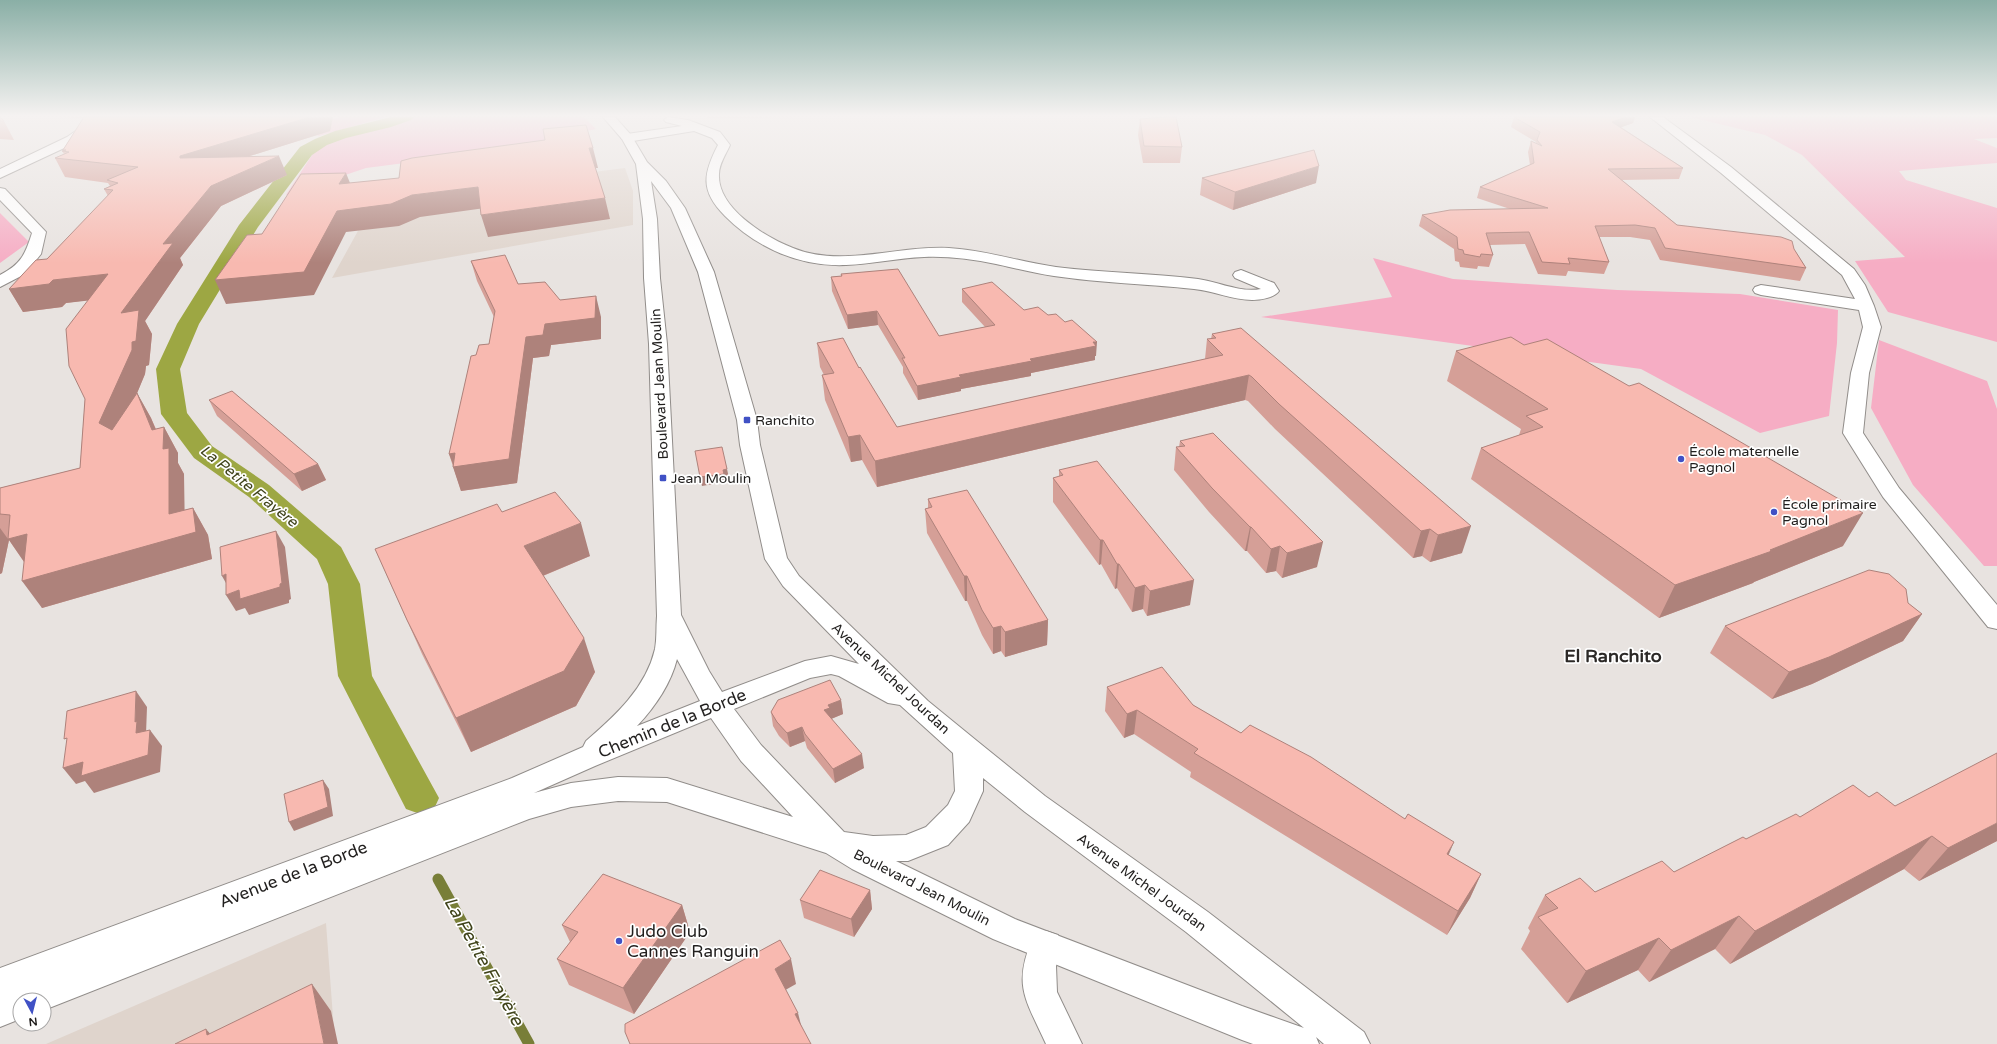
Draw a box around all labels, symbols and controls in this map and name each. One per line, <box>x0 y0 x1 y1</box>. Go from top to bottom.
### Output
street label: Boulevard Jean Moulin <box>647 308 672 460</box>
place label: Ranchito <box>755 412 815 429</box>
marker: Ranchito <box>742 415 752 425</box>
water label: La Petite Frayère <box>197 441 302 532</box>
place label: École maternelle Pagnol <box>1689 443 1799 476</box>
marker: École maternelle Pagnol <box>1676 454 1686 464</box>
place label: Jean Moulin <box>671 470 751 487</box>
marker: Jean Moulin <box>658 473 668 483</box>
place label: École primaire Pagnol <box>1782 496 1877 529</box>
marker: École primaire Pagnol <box>1769 507 1779 517</box>
street label: Avenue Michel Jourdan <box>828 619 953 738</box>
district label: El Ranchito <box>1564 645 1662 667</box>
street label: Chemin de la Borde <box>595 684 749 763</box>
street label: Avenue Michel Jourdan <box>1074 830 1210 935</box>
street label: Avenue de la Borde <box>216 837 370 912</box>
street label: Boulevard Jean Moulin <box>851 846 993 929</box>
water label: La Petite Frayère <box>439 893 529 1030</box>
place label: Judo Club Cannes Ranguin <box>627 921 759 962</box>
marker: Judo Club Cannes Ranguin <box>614 936 624 946</box>
north arrow <box>12 992 52 1032</box>
text: N <box>28 1014 38 1028</box>

